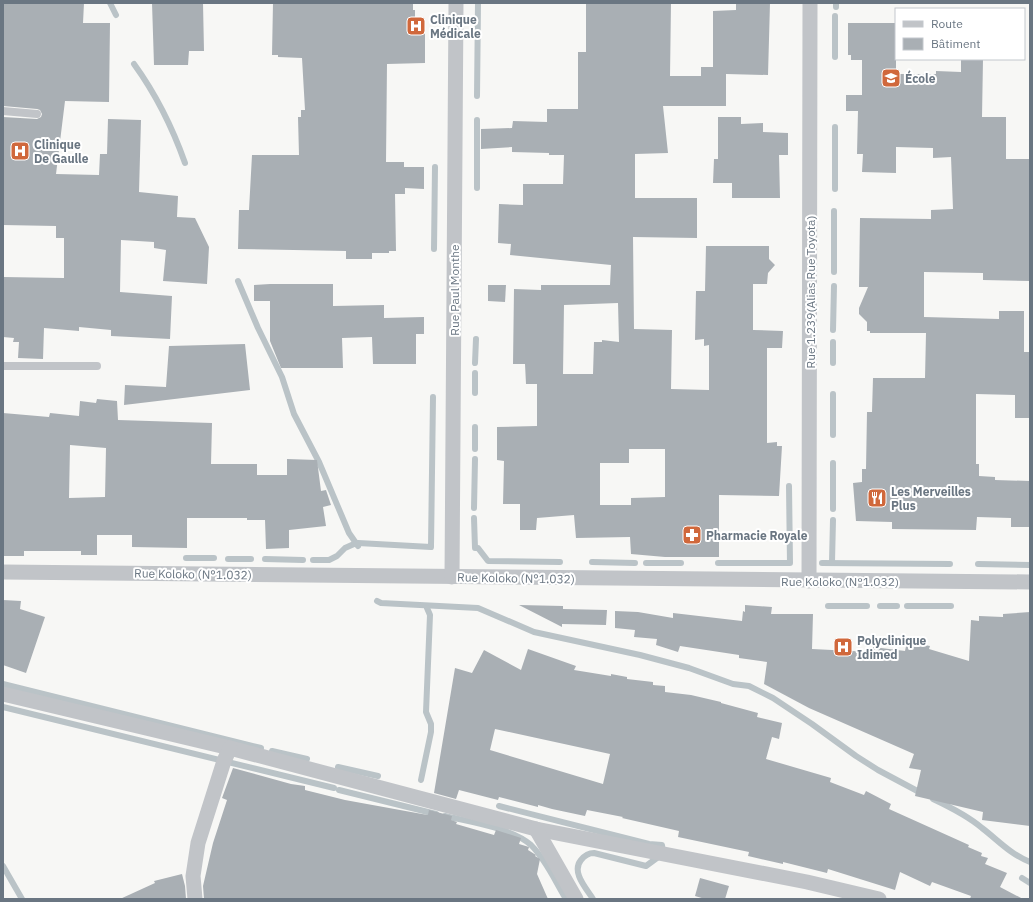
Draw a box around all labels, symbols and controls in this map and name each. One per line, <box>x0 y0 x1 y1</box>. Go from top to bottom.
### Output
legend <box>895 8 1025 60</box>
place label: Clinique Médicale <box>430 12 481 41</box>
hospital icon: Clinique Médicale <box>405 15 427 37</box>
text: Route <box>931 16 963 31</box>
text: Bâtiment <box>931 36 981 51</box>
school or university icon: École <box>880 67 902 89</box>
place label: École <box>905 70 936 86</box>
place label: Clinique De Gaulle <box>34 137 89 166</box>
hospital icon: Clinique De Gaulle <box>9 140 31 162</box>
street label: Rue 1.239(Alias Rue Toyota) <box>803 216 818 369</box>
street label: Rue Paul Monthe <box>447 244 462 336</box>
place label: Les Merveilles Plus <box>891 484 971 513</box>
restaurant icon: Les Merveilles Plus <box>866 487 888 509</box>
pharmacy icon: Pharmacie Royale <box>681 524 703 546</box>
place label: Pharmacie Royale <box>706 528 808 543</box>
street label: Rue Koloko (N°1.032) <box>134 565 252 583</box>
street label: Rue Koloko (N°1.032) <box>457 569 575 587</box>
street label: Rue Koloko (N°1.032) <box>781 574 899 589</box>
place label: Polyclinique Idimed <box>857 633 927 662</box>
hospital icon: Polyclinique Idimed <box>832 636 854 658</box>

